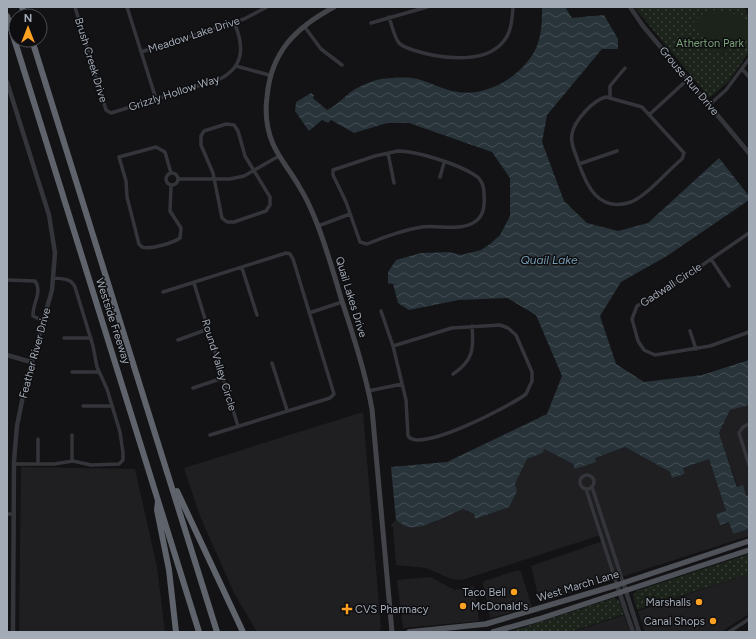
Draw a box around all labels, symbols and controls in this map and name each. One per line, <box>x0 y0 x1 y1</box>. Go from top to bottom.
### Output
north arrow <box>8 8 48 48</box>
text: N <box>24 12 32 25</box>
street label: Meadow Lake Drive <box>147 14 241 56</box>
street label: Brush Creek Drive <box>72 16 110 104</box>
park label: Atherton Park <box>676 37 745 50</box>
street label: Grouse Run Drive <box>656 44 722 118</box>
street label: Grizzly Hollow Way <box>127 72 221 114</box>
water label: Quail Lake <box>520 253 578 267</box>
street label: Quail Lakes Drive <box>333 255 369 339</box>
street label: Gadwall Circle <box>638 260 704 310</box>
street label: Westside Freeway <box>93 276 133 366</box>
street label: Feather River Drive <box>17 306 53 400</box>
street label: Round Valley Circle <box>199 318 239 412</box>
street label: West March Lane <box>535 567 621 605</box>
place label: Taco Bell <box>462 586 506 599</box>
marker: Taco Bell <box>509 587 519 597</box>
place label: Marshalls <box>646 596 691 609</box>
marker: Marshalls <box>694 597 704 607</box>
place label: McDonald's <box>471 600 528 613</box>
marker: McDonald's <box>458 601 468 611</box>
place label: CVS Pharmacy <box>355 603 429 616</box>
marker: CVS Pharmacy <box>342 604 352 614</box>
place label: Canal Shops <box>644 615 705 628</box>
marker: Canal Shops <box>708 616 718 626</box>

